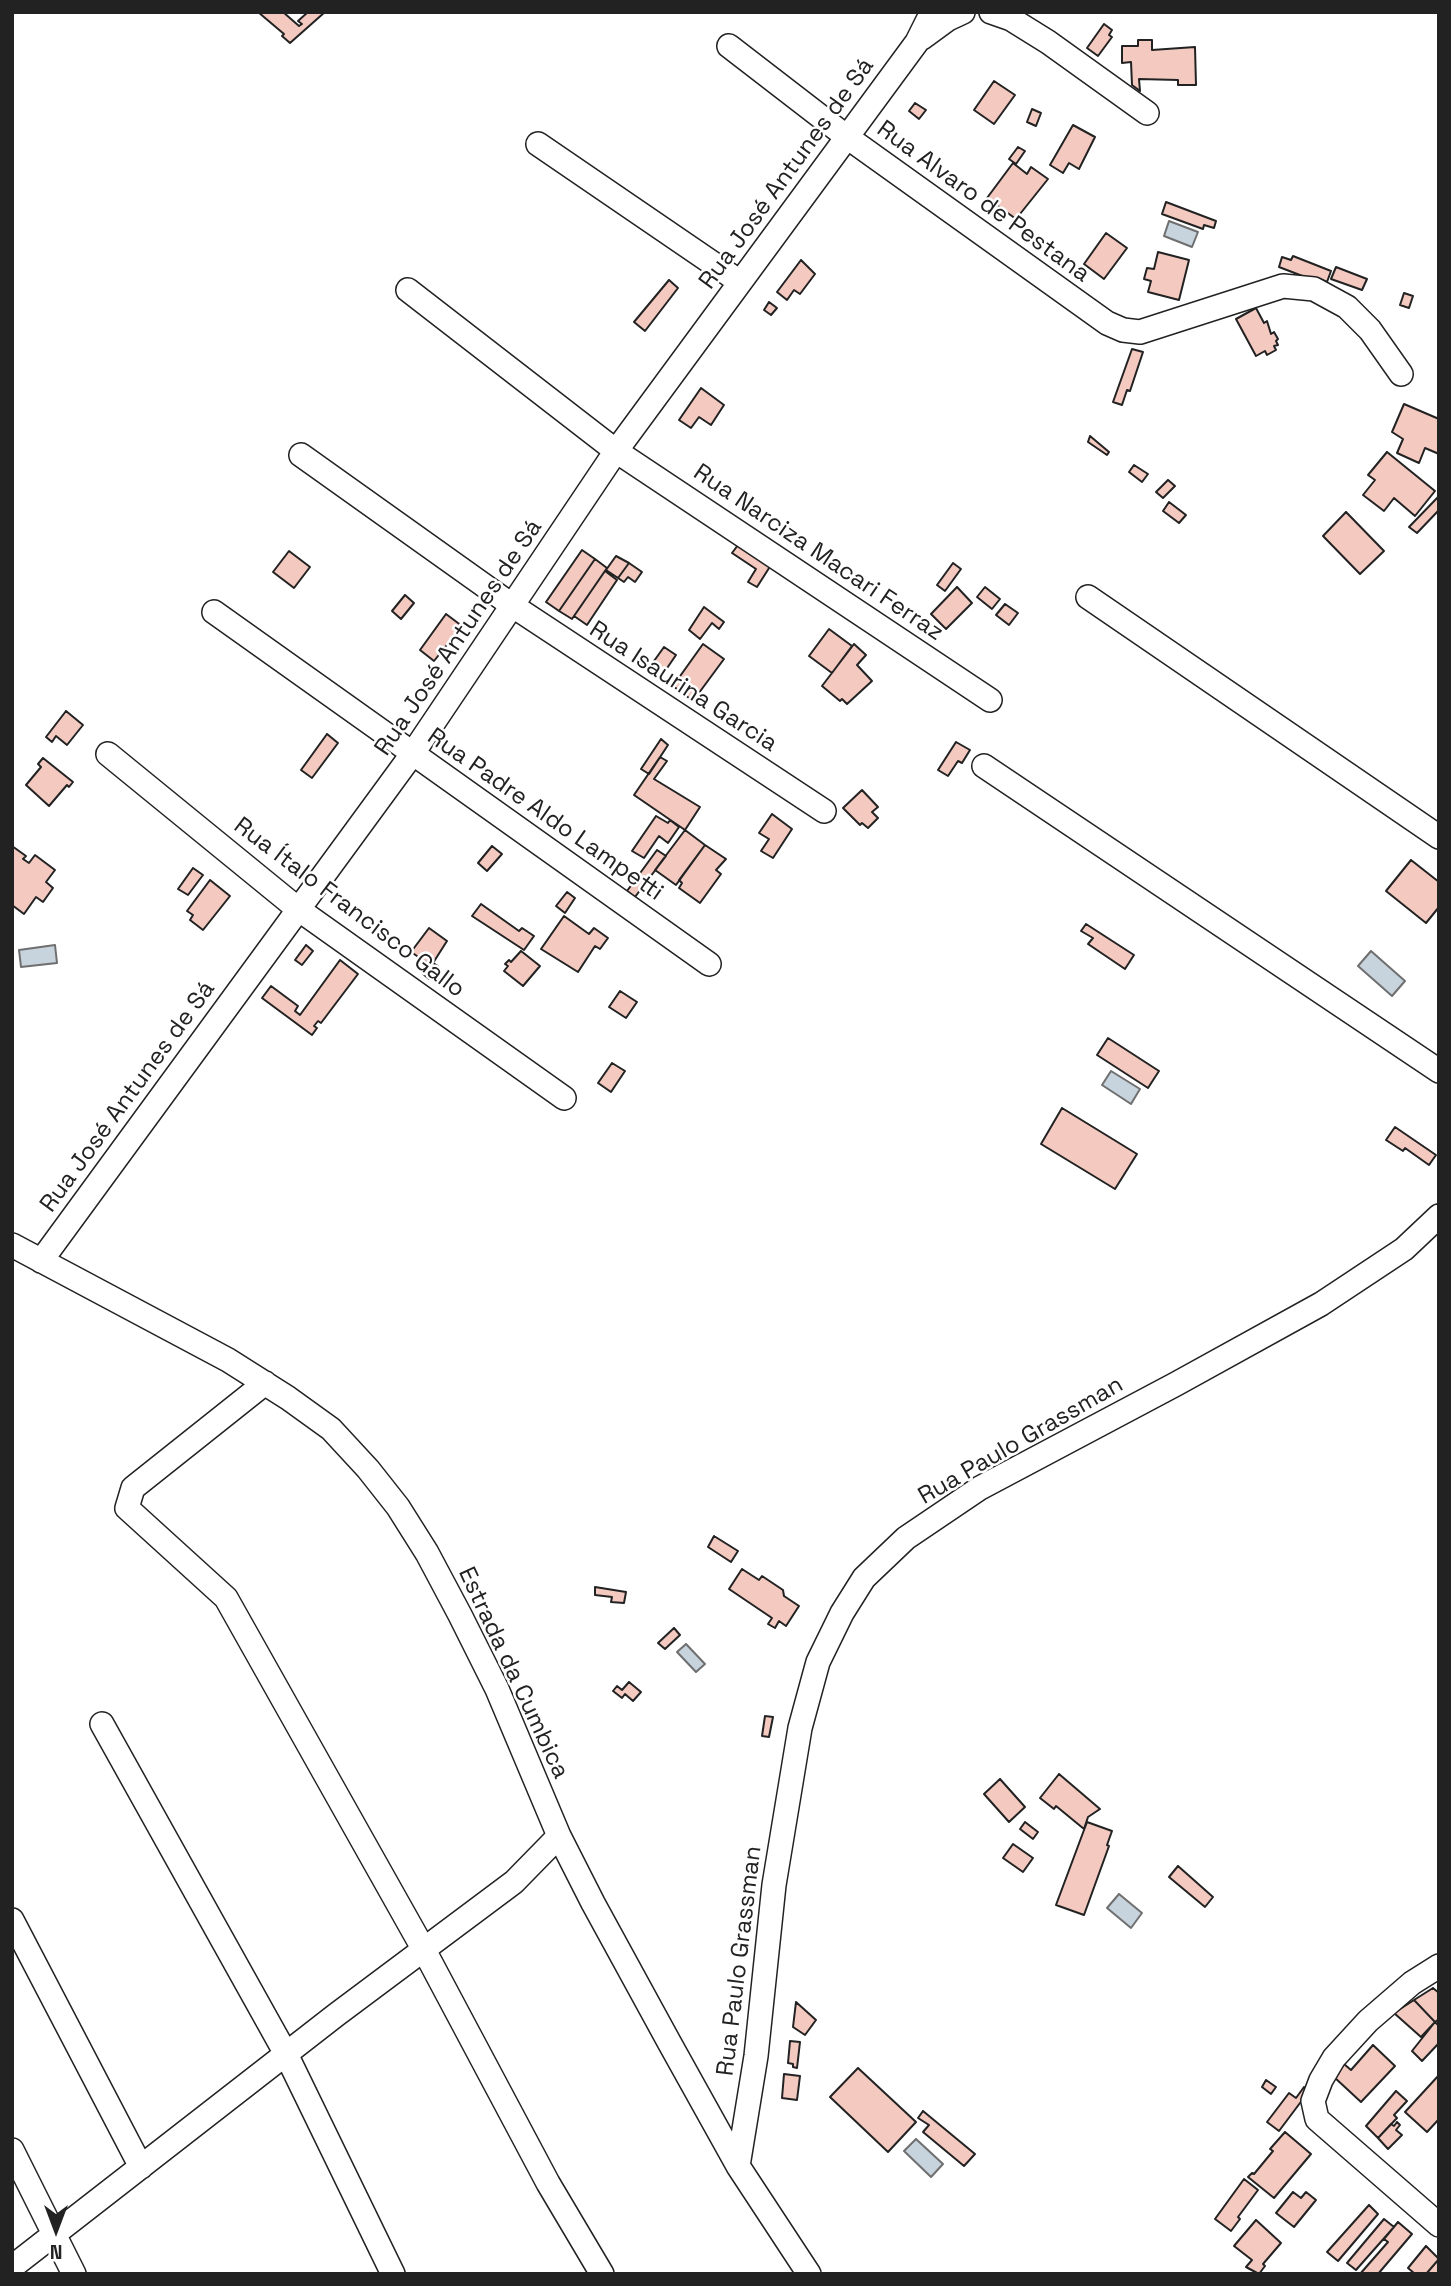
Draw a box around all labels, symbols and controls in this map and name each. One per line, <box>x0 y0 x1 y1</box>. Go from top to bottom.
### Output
street label: Rua José Antunes de Sá <box>693 53 881 295</box>
street label: Rua Alvaro de Pestana <box>871 115 1095 289</box>
street label: Rua Narciza Macari Ferraz <box>688 459 948 647</box>
street label: Rua José Antunes de Sá <box>369 514 549 762</box>
street label: Rua Isaurina Garcia <box>584 615 782 759</box>
street label: Rua Padre Aldo Lampetti <box>422 723 668 907</box>
street label: Rua Ítalo Francisco Gallo <box>228 812 470 1004</box>
street label: Rua José Antunes de Sá <box>34 976 222 1218</box>
street label: Rua Paulo Grassman <box>913 1371 1129 1511</box>
street label: Estrada da Cumbica <box>451 1563 575 1783</box>
street label: Rua Paulo Grassman <box>712 1844 768 2078</box>
north arrow <box>21 2195 91 2265</box>
text: N <box>50 2239 62 2264</box>

